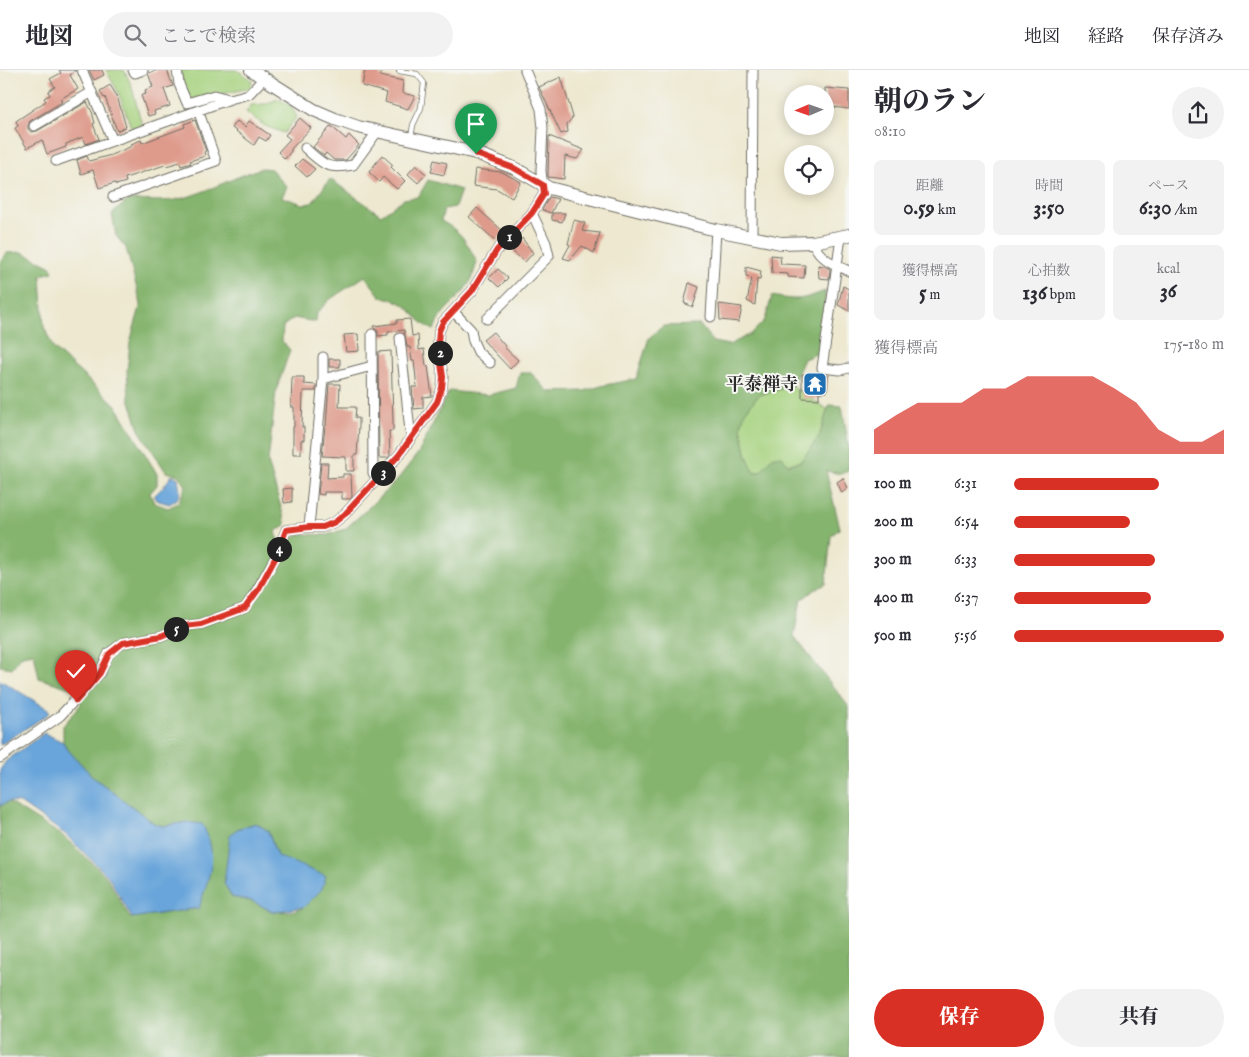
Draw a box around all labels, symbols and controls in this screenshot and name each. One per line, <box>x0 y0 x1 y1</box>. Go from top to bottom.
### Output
search box <box>103 12 453 57</box>
icon: search <box>121 21 149 49</box>
text: 地図 <box>25 22 73 53</box>
text: ここで検索 <box>161 25 256 49</box>
text: 地図 <box>1024 26 1060 49</box>
text: 経路 <box>1088 26 1124 49</box>
text: 保存済み <box>1152 26 1224 49</box>
north arrow <box>784 85 834 135</box>
map controls <box>784 85 834 195</box>
text: 朝のラン <box>874 85 986 120</box>
button: share <box>1172 87 1224 139</box>
pin <box>455 103 497 154</box>
icon: arrive <box>462 110 490 138</box>
text: 08:10 <box>874 122 906 142</box>
button: locate <box>784 145 834 195</box>
text: 距離 <box>916 177 944 195</box>
text: 時間 <box>1035 177 1063 195</box>
text: ペース <box>1148 177 1189 195</box>
text: 0.59 <box>903 195 935 222</box>
text: 3:50 <box>1033 195 1065 222</box>
text: 6:30 <box>1139 195 1172 222</box>
text: km <box>935 201 956 219</box>
text: /km <box>1172 201 1198 219</box>
pin: 1 <box>496 224 522 250</box>
text: 1 <box>507 228 512 246</box>
text: kcal <box>1157 260 1180 278</box>
text: 獲得標高 <box>902 262 958 280</box>
text: 心拍数 <box>1028 262 1070 280</box>
text: 36 <box>1160 278 1177 305</box>
text: 5 <box>919 280 927 307</box>
text: 136 <box>1022 280 1047 307</box>
text: m <box>927 286 940 304</box>
text: bpm <box>1047 286 1076 304</box>
text: 175–180 m <box>1163 335 1224 355</box>
text: 獲得標高 <box>874 339 938 359</box>
pin: 2 <box>428 340 452 366</box>
text: 2 <box>437 344 444 362</box>
temple icon: 平泰禅寺 <box>802 371 828 397</box>
place label: 平泰禅寺 <box>726 374 798 397</box>
pin: 3 <box>370 460 396 486</box>
text: 3 <box>381 464 386 482</box>
text: 100 m <box>874 474 911 494</box>
text: 6:31 <box>954 474 977 494</box>
text: 200 m <box>874 512 913 532</box>
text: 6:54 <box>954 512 979 532</box>
pin: 4 <box>266 536 292 562</box>
text: 4 <box>276 540 283 558</box>
text: 300 m <box>874 550 912 570</box>
text: 6:33 <box>954 550 977 570</box>
text: 400 m <box>874 588 913 608</box>
text: 6:37 <box>954 588 978 608</box>
pin: 5 <box>164 616 188 642</box>
text: 5 <box>174 620 179 638</box>
text: 500 m <box>874 626 911 646</box>
text: 5:56 <box>954 626 977 646</box>
pin <box>55 650 97 701</box>
icon: check <box>62 657 90 685</box>
button: 保存 <box>874 989 1044 1047</box>
button: 共有 <box>1054 989 1224 1047</box>

